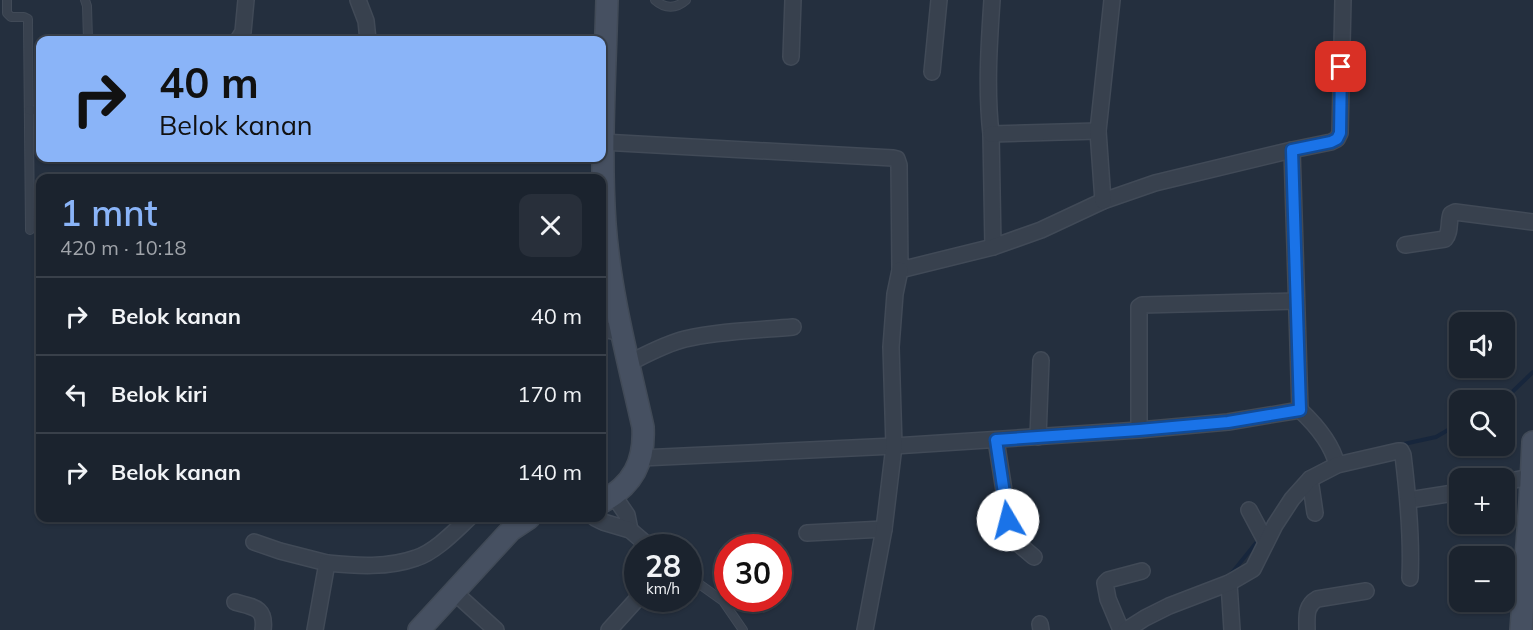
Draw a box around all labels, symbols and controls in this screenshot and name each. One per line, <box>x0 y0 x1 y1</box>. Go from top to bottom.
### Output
pin <box>1315 41 1366 92</box>
icon: arrive <box>1324 50 1357 83</box>
text: 40 m <box>159 56 259 109</box>
icon: right <box>60 60 138 138</box>
text: Belok kanan <box>159 108 313 142</box>
text: 1 mnt <box>60 190 158 235</box>
button: close <box>519 194 582 257</box>
text: 420 m · 10:18 <box>60 235 186 260</box>
icon: right <box>60 300 93 333</box>
text: Belok kanan <box>111 302 241 330</box>
text: 40 m <box>531 302 582 330</box>
map controls <box>1449 312 1515 612</box>
button: sound <box>1449 312 1515 378</box>
icon: left <box>60 378 93 411</box>
text: Belok kiri <box>111 380 207 408</box>
text: 170 m <box>517 380 582 408</box>
button: search <box>1449 390 1515 456</box>
icon: right <box>60 456 93 489</box>
text: Belok kanan <box>111 458 241 486</box>
text: 140 m <box>517 458 582 486</box>
button: + <box>1449 468 1515 534</box>
position arrow <box>976 488 1040 552</box>
speed limit sign: 30 <box>714 534 792 612</box>
button: − <box>1449 546 1515 612</box>
text: 28 <box>645 547 681 585</box>
text: km/h <box>646 579 680 598</box>

